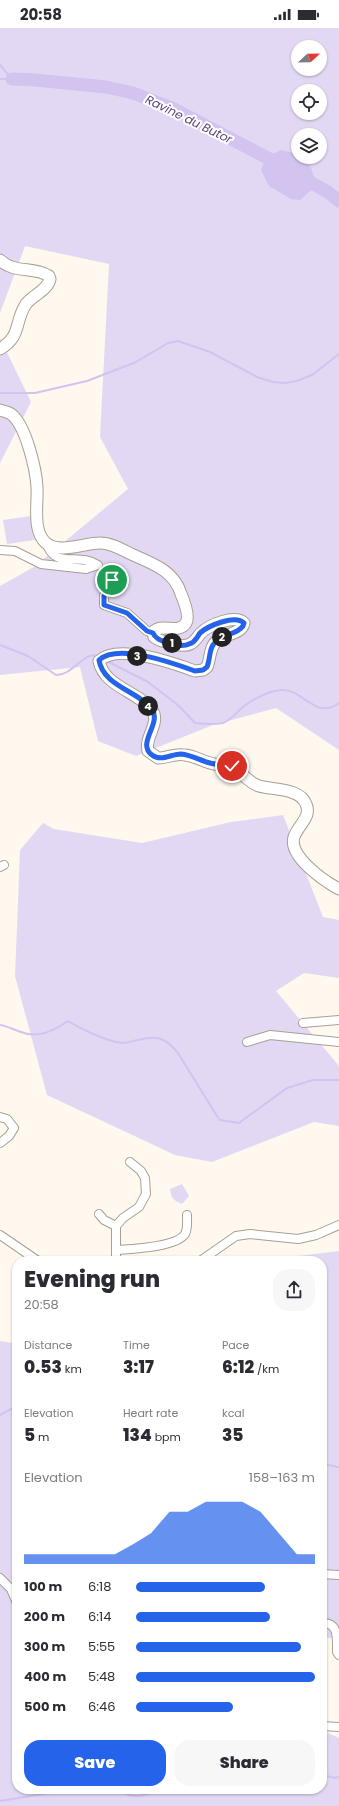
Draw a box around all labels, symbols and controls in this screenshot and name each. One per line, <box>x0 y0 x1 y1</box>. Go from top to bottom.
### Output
text: 20:58 <box>20 4 62 25</box>
north arrow <box>291 40 327 76</box>
map controls <box>291 40 327 164</box>
button: locate <box>291 84 327 120</box>
water label: Ravine du Butor <box>143 91 236 148</box>
button: layers <box>291 128 327 164</box>
pin <box>95 563 129 597</box>
icon: arrive <box>101 569 123 591</box>
pin: 2 <box>212 627 232 647</box>
text: 2 <box>219 629 225 645</box>
pin: 1 <box>162 633 182 653</box>
text: 1 <box>170 635 174 651</box>
pin: 3 <box>127 646 147 666</box>
text: 3 <box>134 648 140 664</box>
pin: 4 <box>138 696 158 716</box>
text: 4 <box>144 698 152 714</box>
pin <box>215 749 249 783</box>
icon: check <box>221 755 243 777</box>
text: Evening run <box>24 1264 160 1295</box>
button: share <box>273 1269 315 1311</box>
text: 20:58 <box>24 1295 59 1314</box>
text: Distance <box>24 1337 72 1353</box>
text: Time <box>123 1337 150 1353</box>
text: Pace <box>222 1337 249 1353</box>
text: 0.53 <box>24 1355 62 1379</box>
text: 3:17 <box>123 1355 154 1379</box>
text: 6:12 <box>222 1355 254 1379</box>
text: km <box>62 1361 82 1377</box>
text: /km <box>254 1361 279 1377</box>
text: Elevation <box>24 1405 74 1421</box>
text: Heart rate <box>123 1405 178 1421</box>
text: kcal <box>222 1405 244 1421</box>
text: 5 <box>24 1423 35 1447</box>
text: 134 <box>123 1423 152 1447</box>
text: 35 <box>222 1423 244 1447</box>
text: m <box>35 1429 49 1445</box>
text: bpm <box>152 1429 181 1445</box>
text: Elevation <box>24 1468 83 1487</box>
text: 158–163 m <box>249 1468 315 1487</box>
text: 100 m <box>24 1577 62 1596</box>
text: 6:18 <box>88 1577 111 1596</box>
text: 200 m <box>24 1607 65 1626</box>
text: 6:14 <box>88 1607 111 1626</box>
text: 300 m <box>24 1637 65 1656</box>
text: 5:55 <box>88 1637 115 1656</box>
text: 400 m <box>24 1667 66 1686</box>
text: 5:48 <box>88 1667 115 1686</box>
text: 500 m <box>24 1697 66 1716</box>
text: 6:46 <box>88 1697 115 1716</box>
button: Save <box>24 1740 166 1786</box>
button: Share <box>174 1740 315 1786</box>

